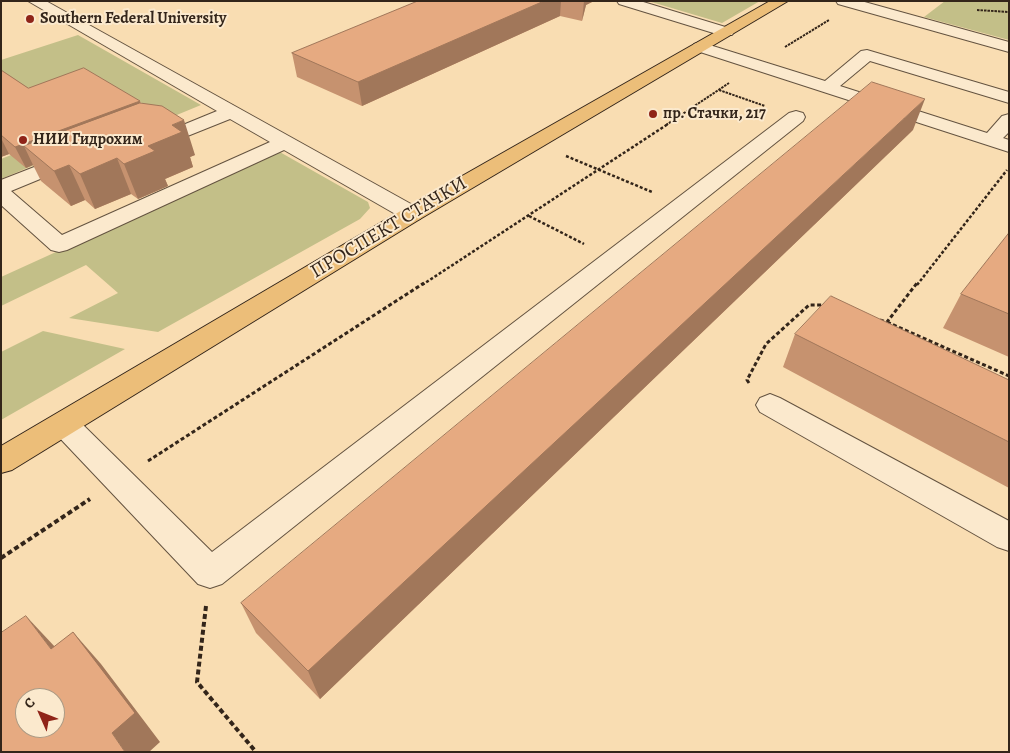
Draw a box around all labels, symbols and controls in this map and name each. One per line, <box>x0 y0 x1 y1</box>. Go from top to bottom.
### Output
place label: Southern Federal University <box>40 9 226 29</box>
marker: Southern Federal University <box>24 13 36 25</box>
place label: пр. Стачки, 217 <box>663 104 766 124</box>
marker: пр. Стачки, 217 <box>647 108 659 120</box>
place label: НИИ Гидрохим <box>33 130 142 150</box>
marker: НИИ Гидрохим <box>17 134 29 146</box>
street label: ПРОСПЕКТ СТАЧКИ <box>306 172 472 284</box>
north arrow <box>15 688 65 738</box>
text: С <box>20 693 39 713</box>

